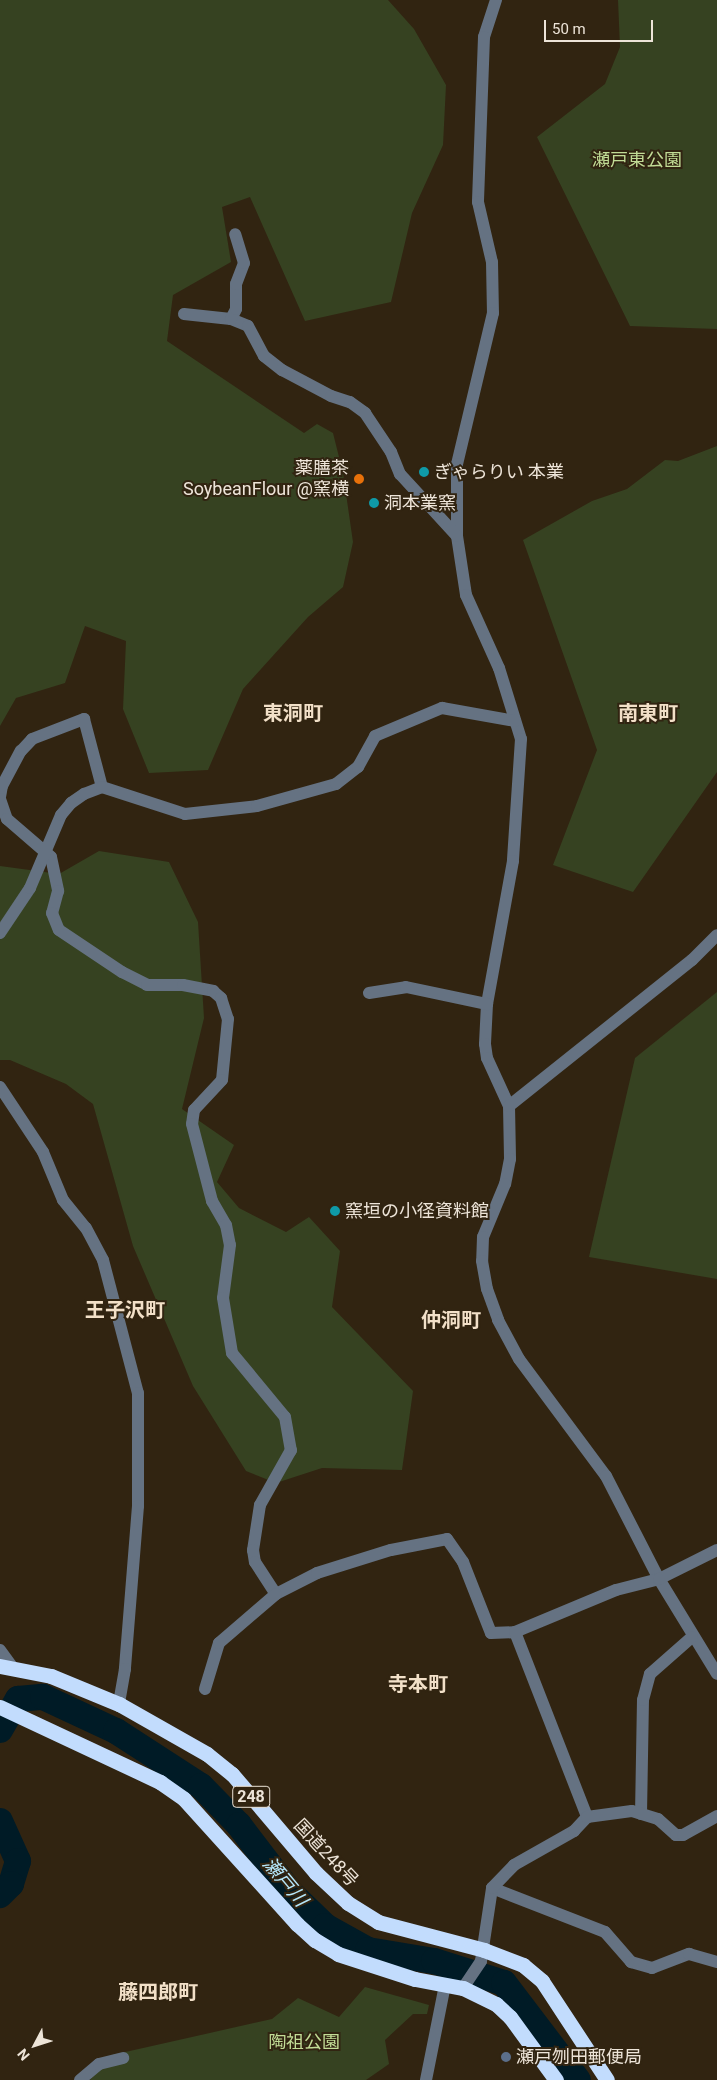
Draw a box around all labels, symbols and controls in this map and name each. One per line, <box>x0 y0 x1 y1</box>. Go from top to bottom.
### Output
scale bar <box>547 10 656 42</box>
text: 50 m <box>552 20 586 38</box>
park label: 瀬戸東公園 <box>592 149 682 171</box>
place label: 薬膳茶 SoybeanFlour @窯横 <box>183 458 349 500</box>
place label: ぎゃらりい 本業 <box>434 461 564 483</box>
marker: ぎゃらりい 本業 <box>418 466 430 478</box>
marker: 薬膳茶 SoybeanFlour @窯横 <box>353 473 365 485</box>
place label: 洞本業窯 <box>384 492 456 514</box>
marker: 洞本業窯 <box>368 497 380 509</box>
district label: 東洞町 <box>263 701 323 725</box>
district label: 南東町 <box>618 701 678 725</box>
place label: 窯垣の小径資料館 <box>345 1200 489 1222</box>
marker: 窯垣の小径資料館 <box>329 1205 341 1217</box>
district label: 王子沢町 <box>85 1298 165 1322</box>
district label: 仲洞町 <box>421 1308 481 1332</box>
district label: 寺本町 <box>388 1672 448 1696</box>
road number: 248 <box>231 1784 271 1810</box>
street label: 国道248号 <box>289 1815 363 1891</box>
water label: 瀬戸川 <box>258 1853 312 1911</box>
district label: 藤四郎町 <box>118 1980 198 2004</box>
north arrow <box>10 2020 60 2070</box>
park label: 陶祖公園 <box>268 2031 340 2053</box>
text: N <box>14 2046 33 2064</box>
place label: 瀬戸刎田郵便局 <box>516 2046 642 2068</box>
marker: 瀬戸刎田郵便局 <box>500 2051 512 2063</box>

